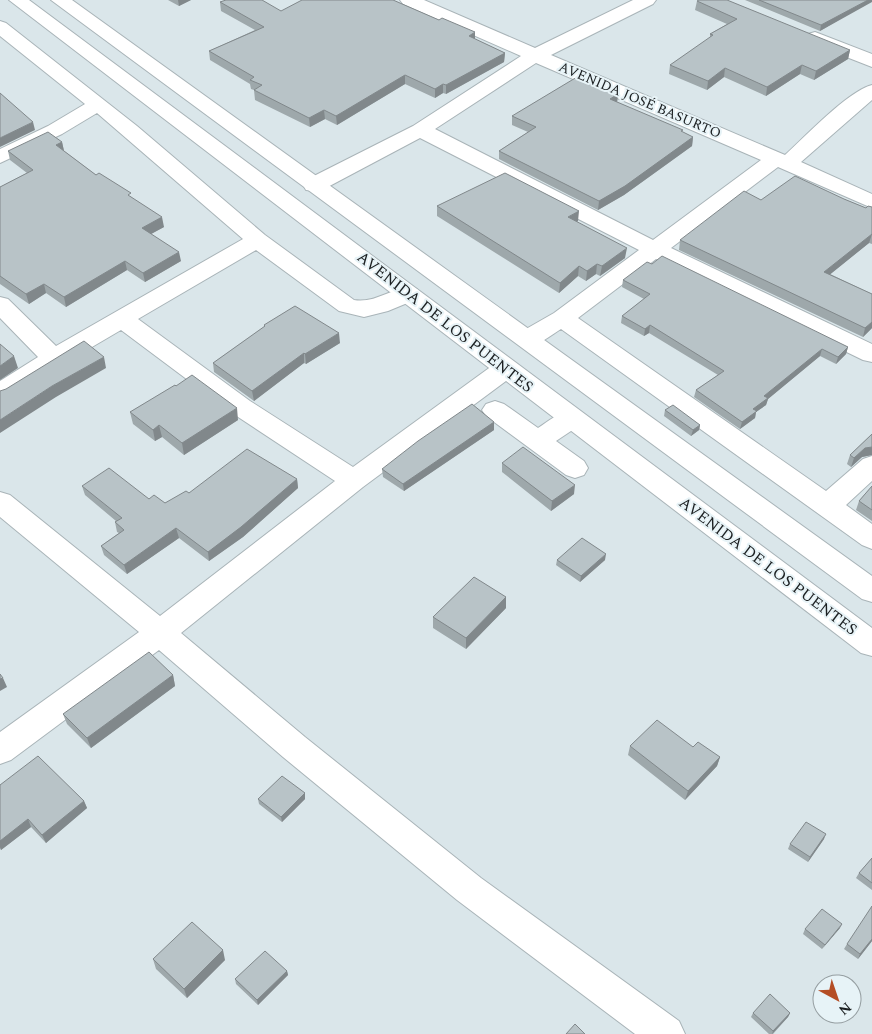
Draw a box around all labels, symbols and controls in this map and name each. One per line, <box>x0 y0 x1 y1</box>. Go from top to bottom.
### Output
street label: AVENIDA JOSÉ BASURTO <box>556 56 724 144</box>
street label: AVENIDA DE LOS PUENTES <box>352 245 538 399</box>
street label: AVENIDA DE LOS PUENTES <box>674 491 862 641</box>
north arrow <box>812 974 862 1024</box>
text: N <box>834 997 856 1020</box>

